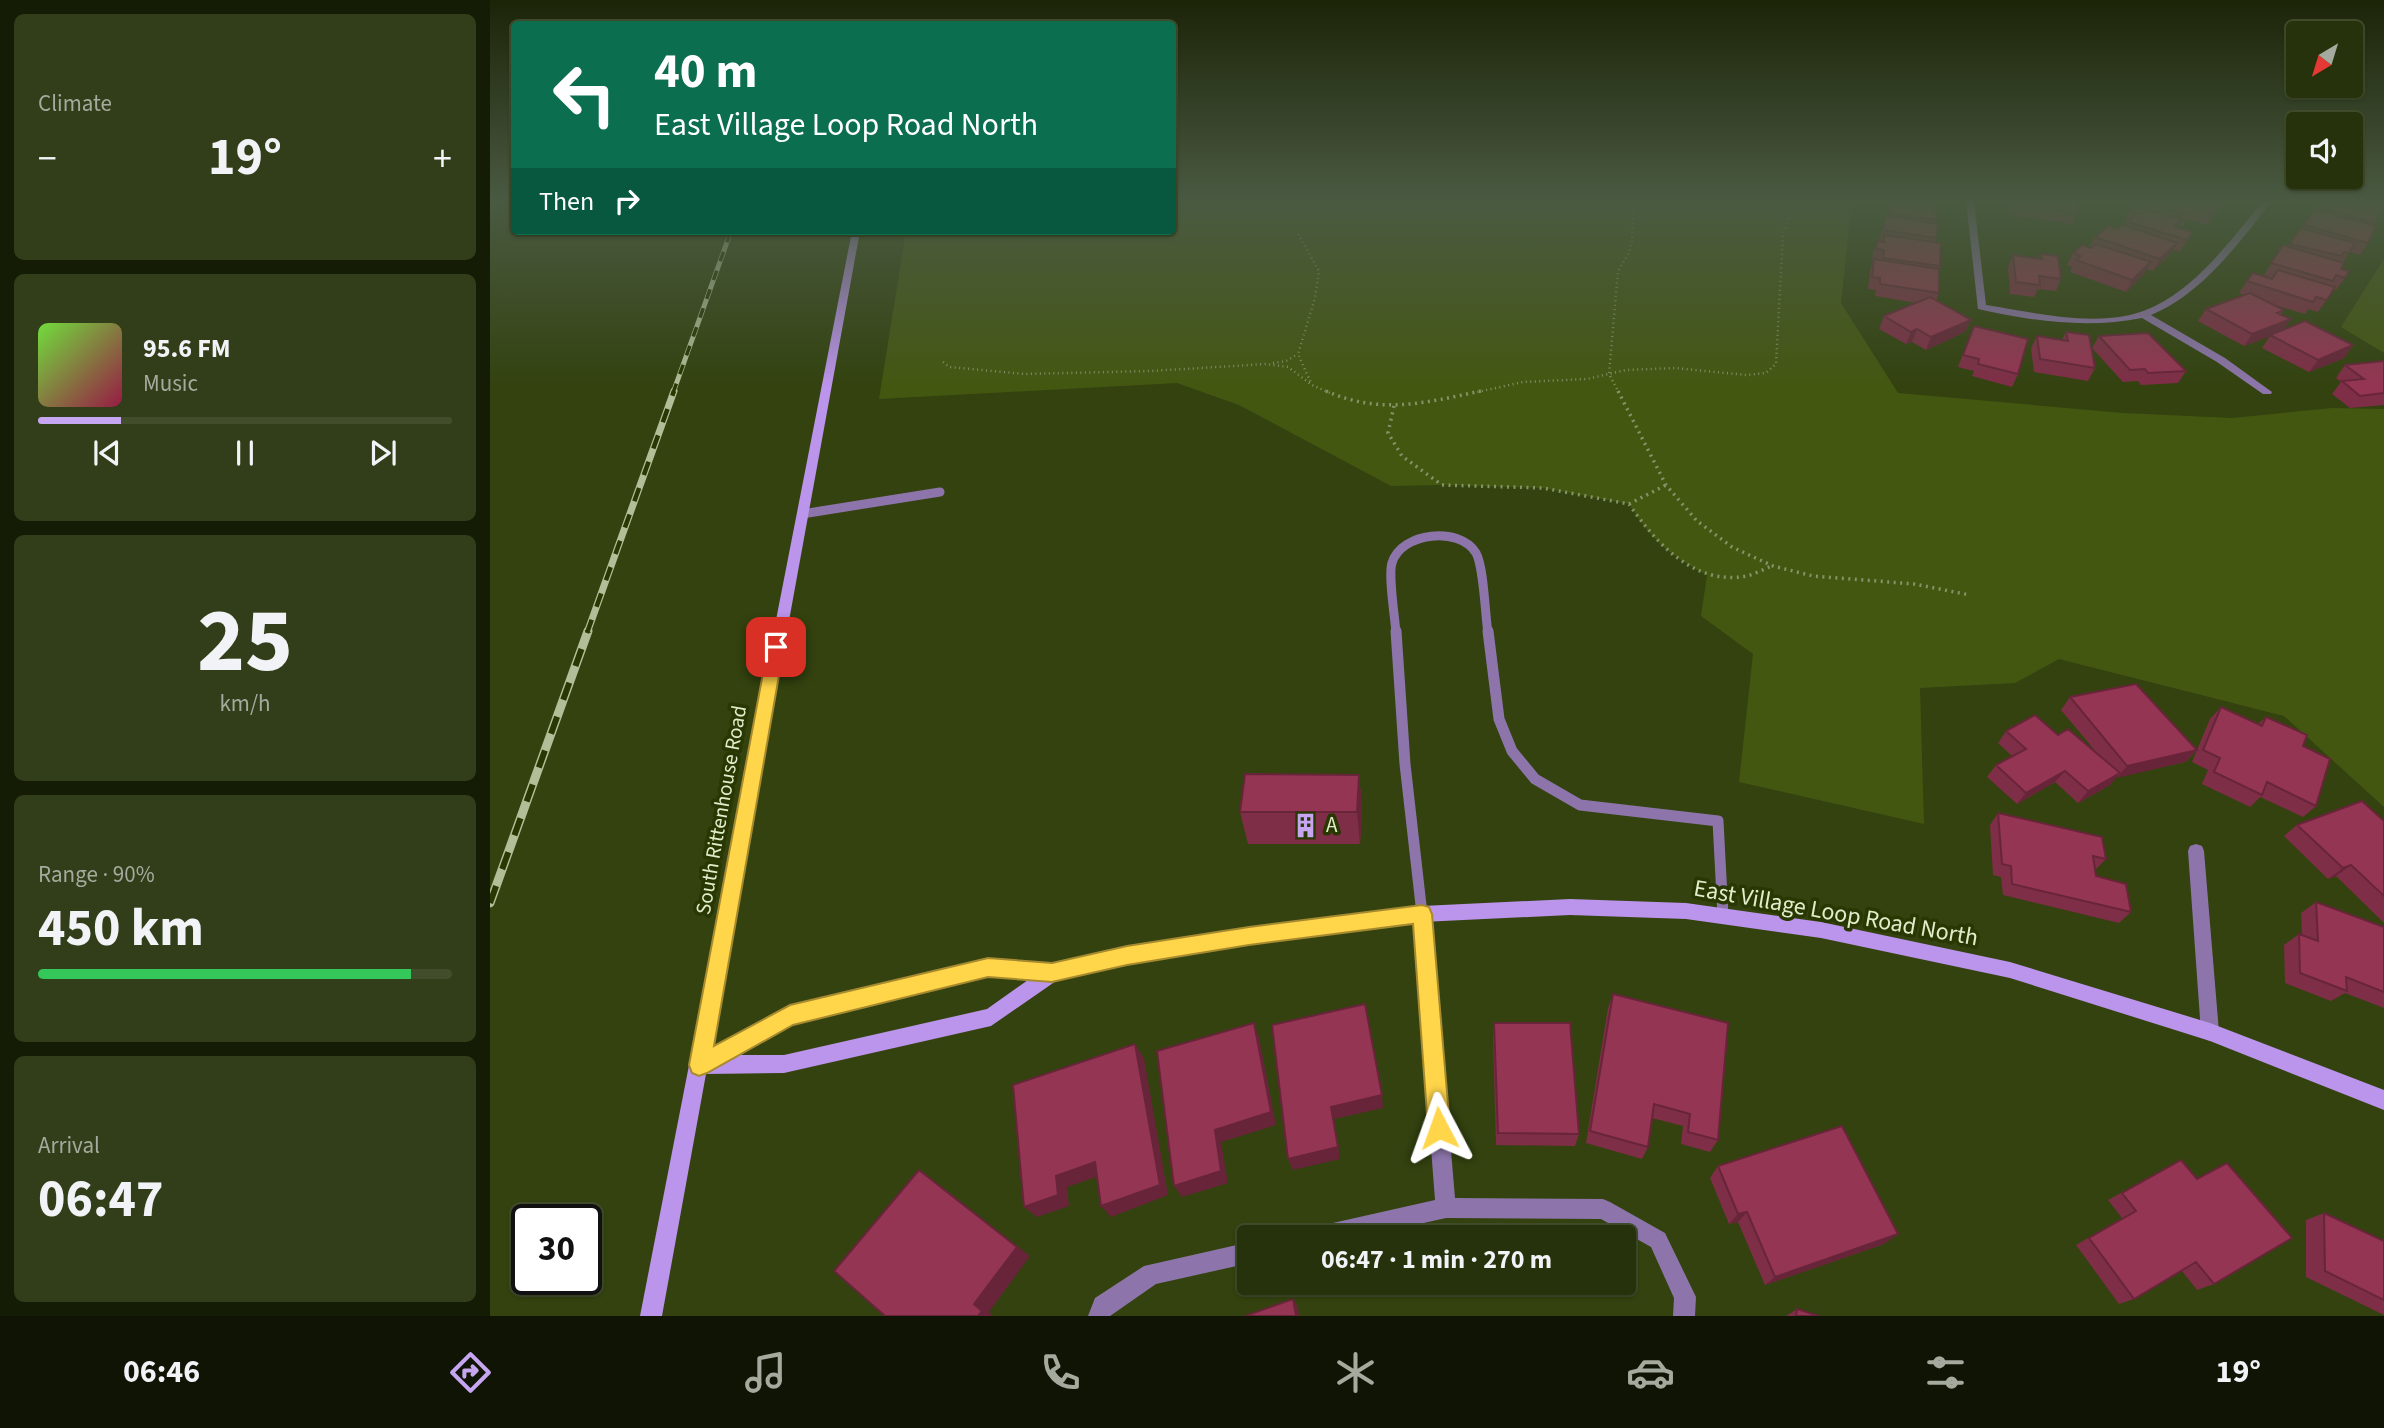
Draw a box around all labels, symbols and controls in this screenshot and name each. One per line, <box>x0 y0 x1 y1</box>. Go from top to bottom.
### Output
north arrow <box>2286 21 2362 98</box>
map controls <box>2286 21 2363 189</box>
text: 40 m <box>654 37 758 107</box>
icon: left <box>539 49 630 140</box>
text: Climate <box>38 87 112 120</box>
text: East Village Loop Road North <box>654 102 1038 148</box>
button: sound <box>2286 112 2363 189</box>
text: 19° <box>208 121 282 195</box>
text: − <box>38 132 57 186</box>
text: + <box>433 132 452 186</box>
icon: right <box>608 182 646 220</box>
text: Then <box>539 183 594 220</box>
text: 95.6 FM <box>143 330 231 367</box>
text: Music <box>143 367 198 400</box>
icon: previous <box>88 434 126 472</box>
icon: pause <box>226 434 264 472</box>
icon: next <box>364 434 402 472</box>
text: 25 <box>197 577 293 706</box>
pin <box>746 617 806 677</box>
icon: arrive <box>757 628 795 666</box>
text: km/h <box>219 687 271 720</box>
street label: South Rittenhouse Road <box>688 703 754 917</box>
place label: A <box>1326 810 1338 840</box>
building icon: A <box>1292 811 1320 839</box>
text: Range · 90% <box>38 858 155 891</box>
street label: East Village Loop Road North <box>1691 871 1981 955</box>
text: 450 km <box>38 892 204 966</box>
position arrow <box>1402 1091 1476 1165</box>
text: Arrival <box>38 1129 100 1162</box>
text: 06:47 <box>38 1163 163 1237</box>
speed limit sign: 30 <box>511 1204 602 1295</box>
text: 06:47 · 1 min · 270 m <box>1321 1241 1552 1278</box>
icon: directions <box>446 1348 495 1397</box>
icon: music <box>741 1348 790 1397</box>
icon: phone <box>1036 1348 1085 1397</box>
icon: climate <box>1331 1348 1380 1397</box>
icon: car <box>1626 1348 1675 1397</box>
icon: filters <box>1921 1348 1970 1397</box>
text: 06:46 <box>123 1349 200 1395</box>
text: 19° <box>2215 1349 2261 1395</box>

